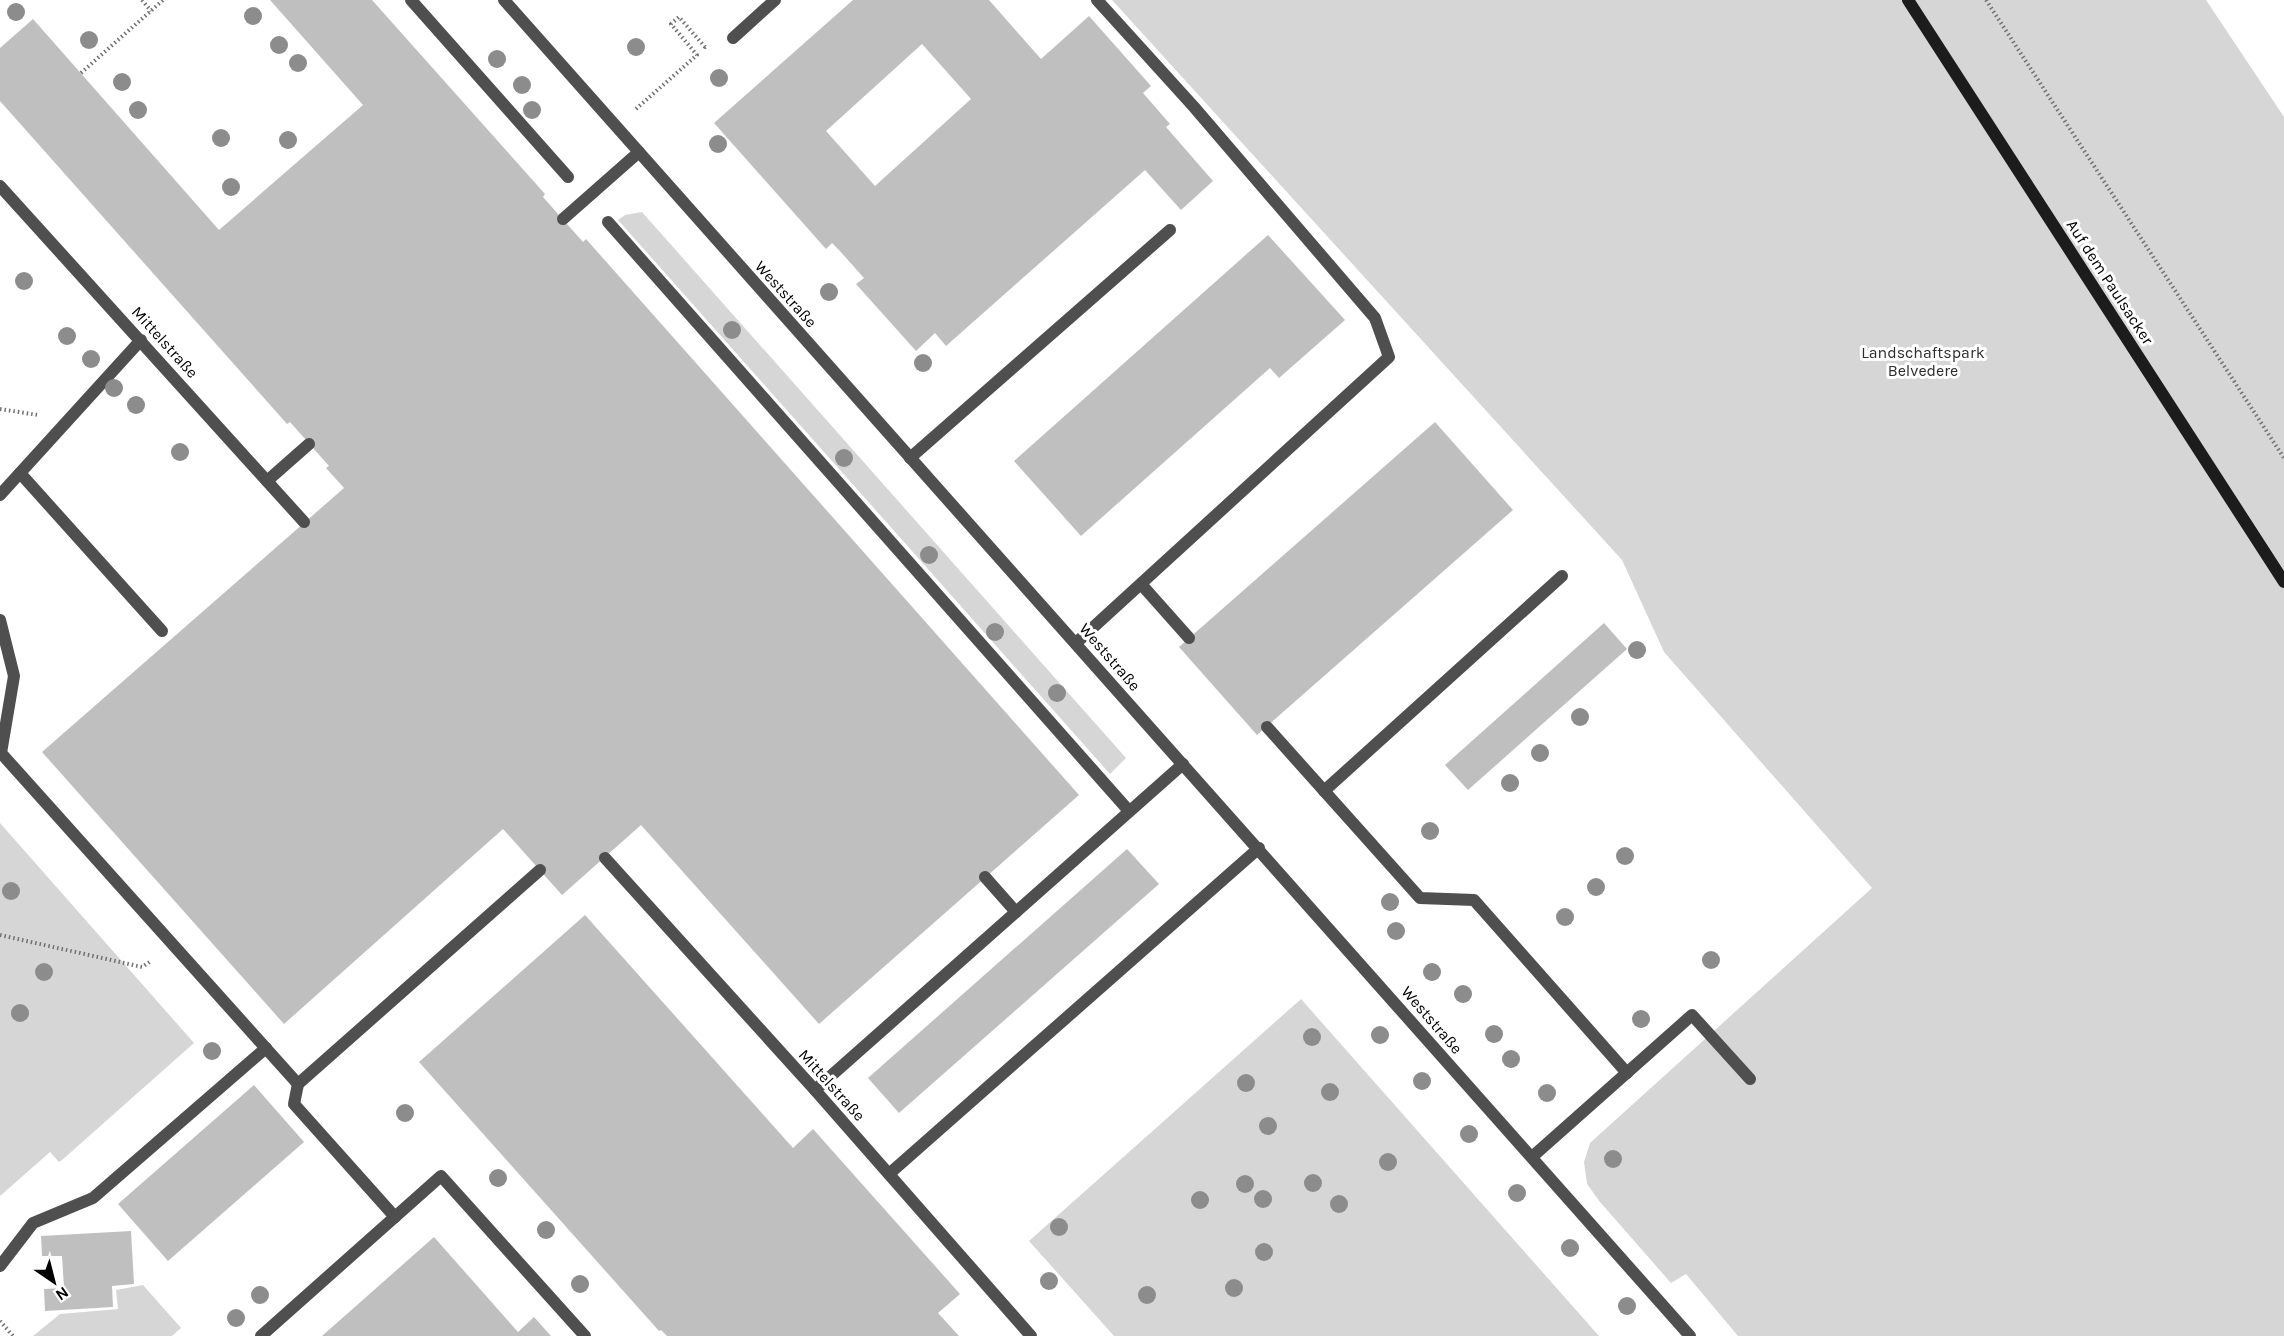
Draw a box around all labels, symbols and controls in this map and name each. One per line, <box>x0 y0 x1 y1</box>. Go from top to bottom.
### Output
street label: Auf dem Paulsacker <box>2063 216 2158 348</box>
street label: Weststraße <box>751 257 821 331</box>
street label: Mittelstraße <box>128 302 202 382</box>
park label: Landschaftspark Belvedere <box>1861 343 1985 380</box>
street label: Weststraße <box>1075 619 1145 695</box>
street label: Weststraße <box>1397 982 1467 1058</box>
street label: Mittelstraße <box>795 1045 869 1125</box>
north arrow <box>24 1252 84 1312</box>
text: N <box>52 1283 72 1305</box>

